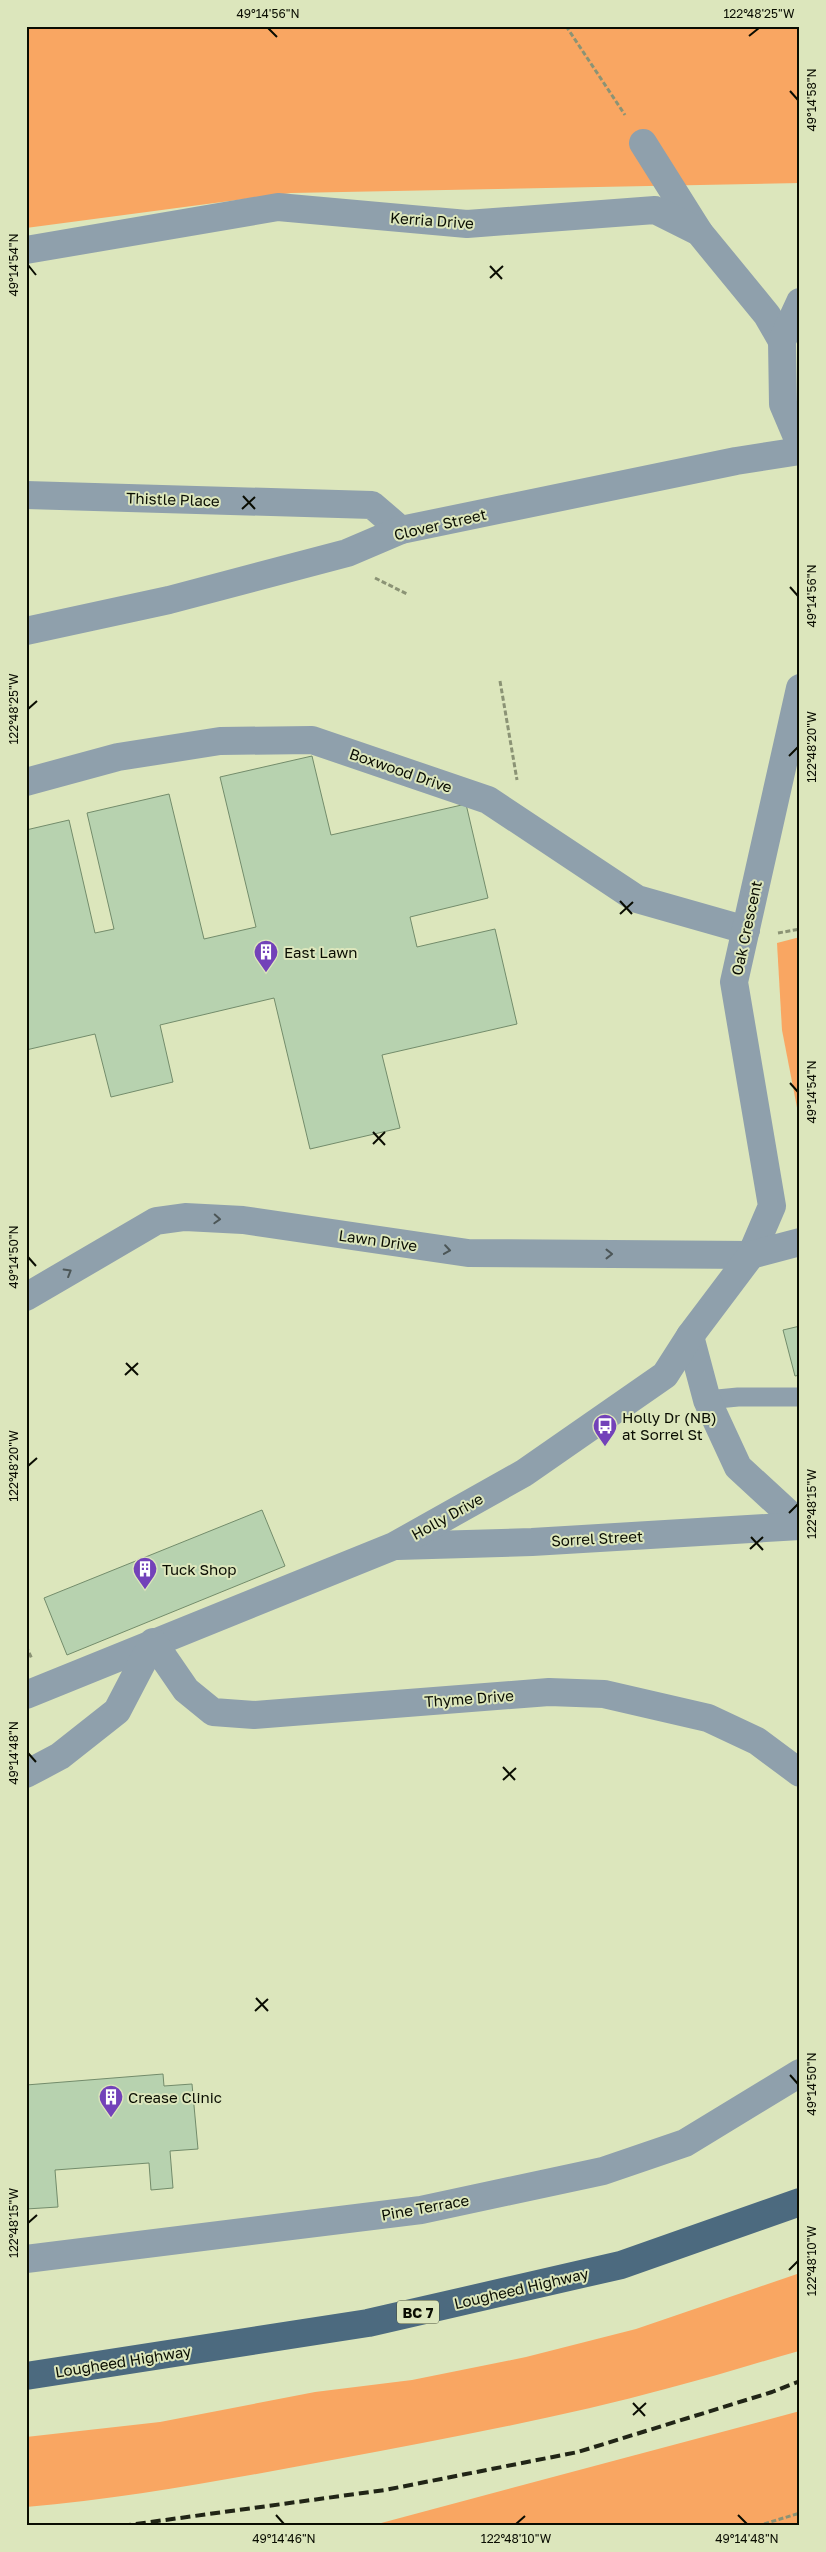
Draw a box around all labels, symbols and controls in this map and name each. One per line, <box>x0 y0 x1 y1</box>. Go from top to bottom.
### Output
text: 49°14'56"N <box>236 6 300 21</box>
text: 122°48'25"W <box>724 6 795 21</box>
text: 49°14'58"N <box>804 68 819 132</box>
street label: Kerria Drive <box>390 208 475 232</box>
text: 49°14'54"N <box>6 233 21 297</box>
street label: Thistle Place <box>126 488 220 510</box>
street label: Clover Street <box>392 505 488 543</box>
text: 49°14'56"N <box>804 564 819 628</box>
text: 122°48'25"W <box>6 673 21 744</box>
text: 122°48'20"W <box>804 711 819 783</box>
street label: Boxwood Drive <box>347 744 455 796</box>
street label: Oak Crescent <box>727 879 765 977</box>
building icon: East Lawn <box>253 939 279 973</box>
place label: East Lawn <box>284 943 358 961</box>
text: 49°14'54"N <box>804 1060 819 1124</box>
one-way arrow <box>213 1213 221 1224</box>
text: 49°14'50"N <box>6 1225 21 1289</box>
street label: Lawn Drive <box>337 1226 419 1254</box>
one-way arrow <box>443 1244 451 1255</box>
one-way arrow <box>606 1249 613 1259</box>
one-way arrow <box>63 1268 72 1278</box>
place label: Holly Dr (NB) at Sorrel St <box>622 1408 717 1443</box>
bus stop icon: Holly Dr (NB) at Sorrel St <box>592 1413 618 1447</box>
text: 122°48'20"W <box>6 1430 21 1502</box>
text: 122°48'15"W <box>804 1469 819 1539</box>
street label: Holly Drive <box>408 1489 486 1543</box>
street label: Sorrel Street <box>551 1527 643 1549</box>
building icon: Tuck Shop <box>132 1556 158 1590</box>
place label: Tuck Shop <box>162 1560 236 1578</box>
street label: Thyme Drive <box>424 1686 515 1710</box>
text: 49°14'48"N <box>6 1721 21 1785</box>
text: 49°14'50"N <box>804 2052 819 2116</box>
building icon: Crease Clinic <box>98 2084 124 2118</box>
place label: Crease Clinic <box>128 2088 222 2106</box>
text: 122°48'15"W <box>6 2188 21 2258</box>
street label: Pine Terrace <box>380 2190 471 2224</box>
text: 122°48'10"W <box>804 2225 819 2296</box>
street label: Lougheed Highway <box>452 2264 591 2312</box>
road number: BC 7 <box>397 2300 439 2324</box>
street label: Lougheed Highway <box>54 2341 193 2381</box>
text: 49°14'46"N <box>252 2531 316 2546</box>
text: 122°48'10"W <box>481 2531 552 2546</box>
text: 49°14'48"N <box>715 2531 779 2546</box>

